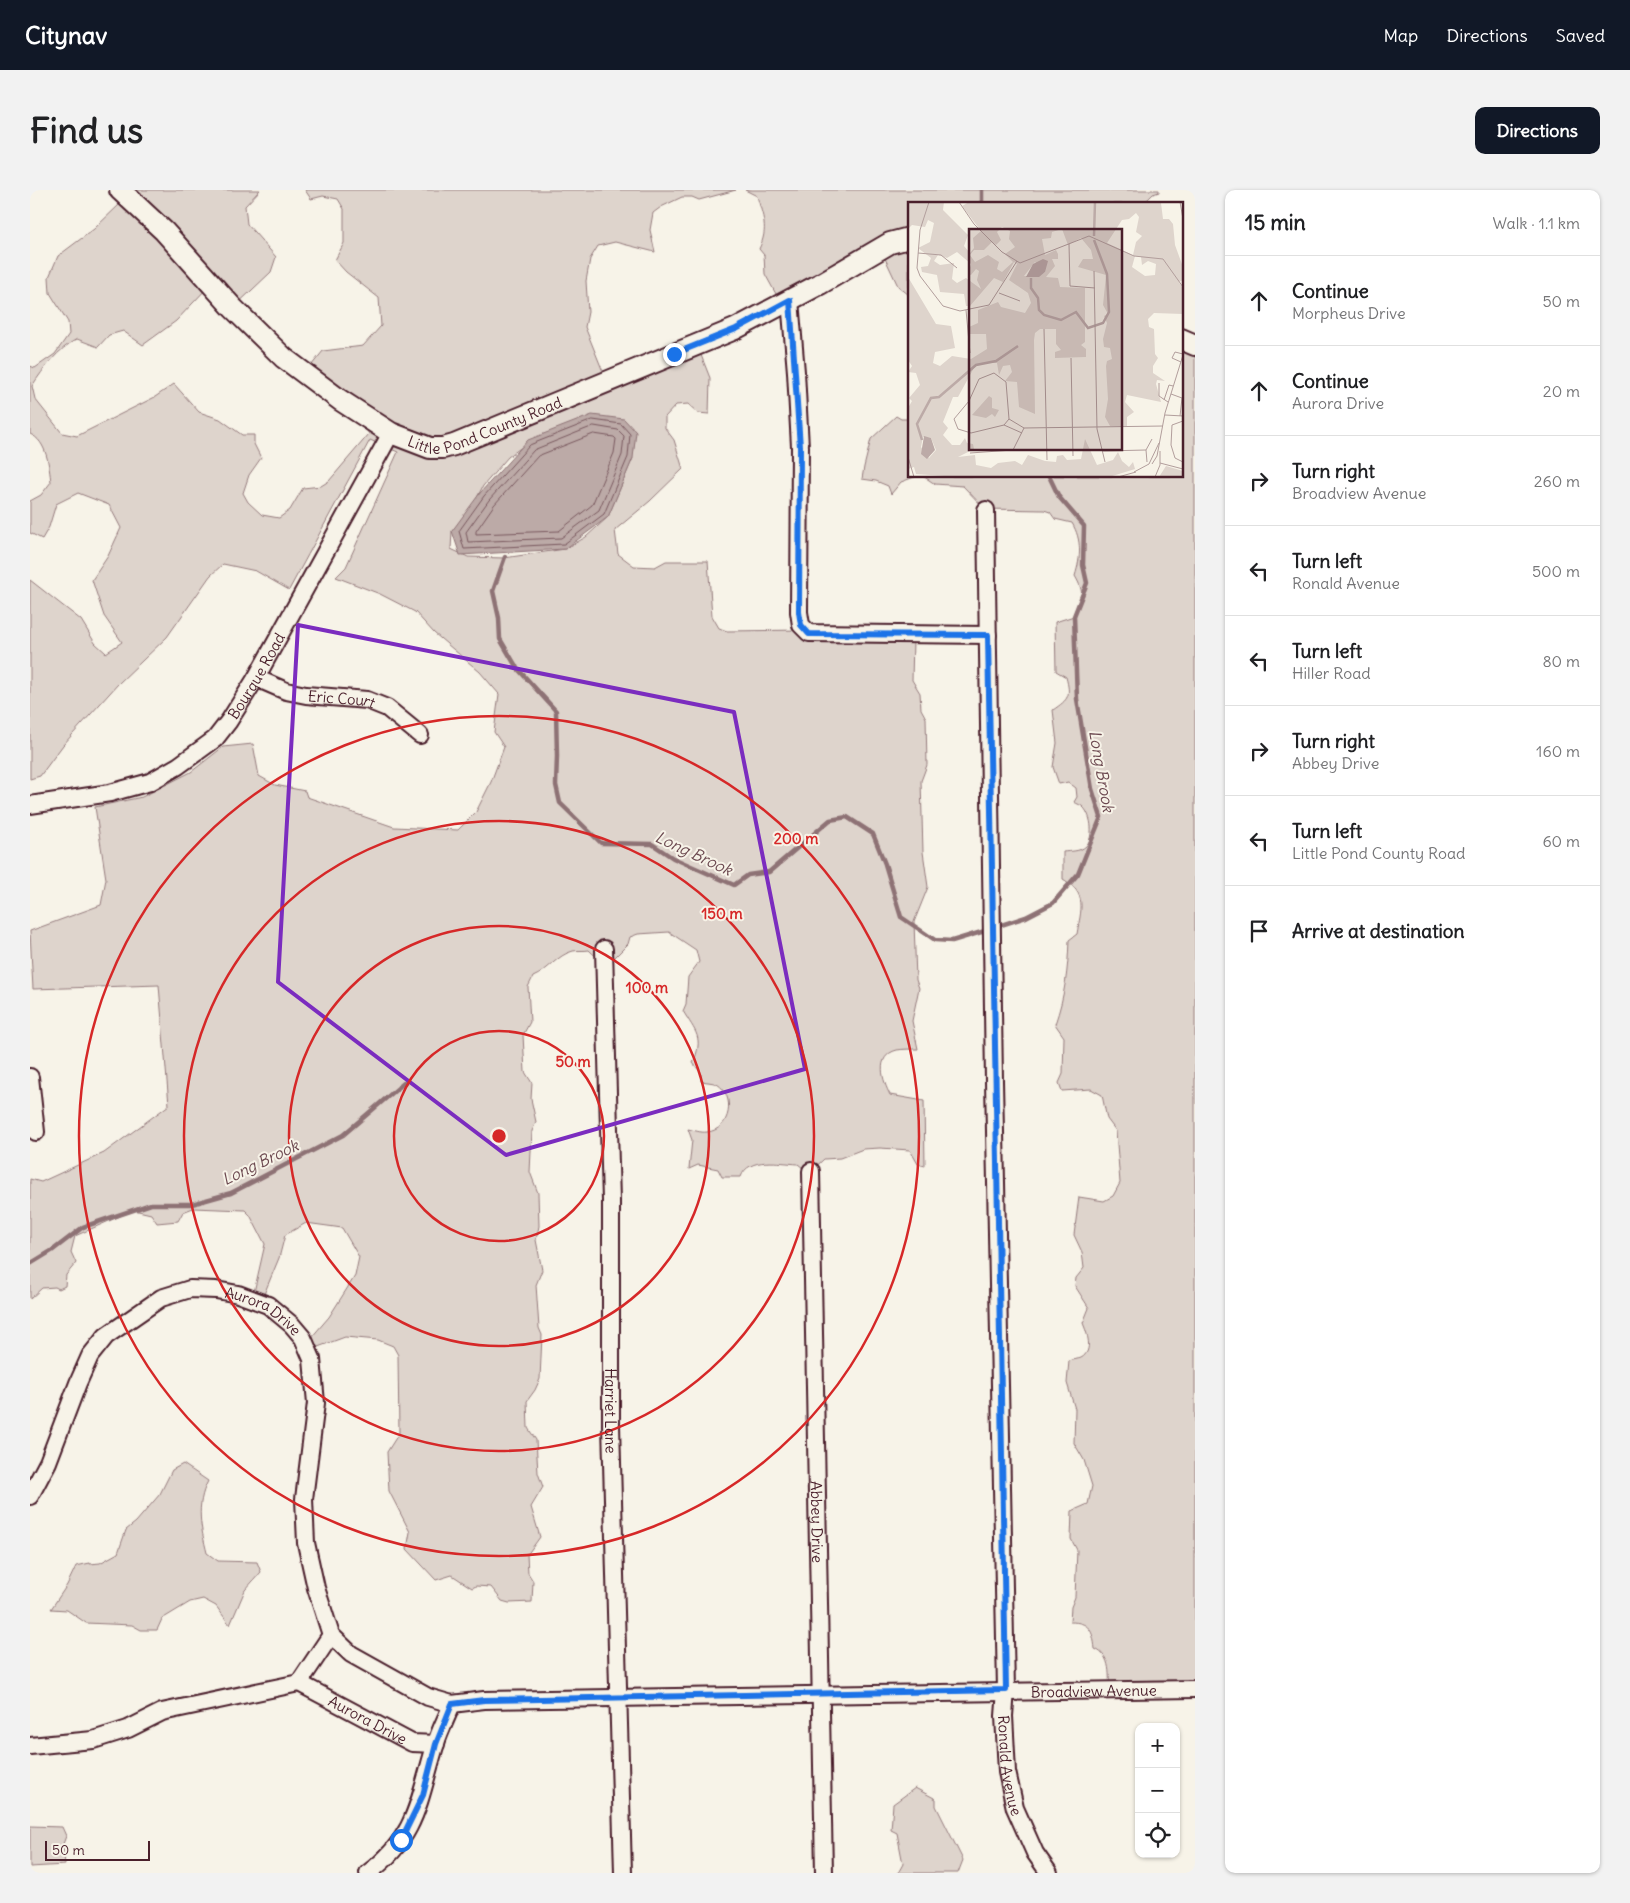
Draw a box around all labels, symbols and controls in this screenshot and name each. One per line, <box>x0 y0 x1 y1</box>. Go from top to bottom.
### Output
text: Citynav <box>25 20 107 50</box>
text: Map <box>1383 24 1418 47</box>
text: Directions <box>1446 24 1528 47</box>
text: Saved <box>1556 24 1605 47</box>
button: Directions <box>1475 107 1600 154</box>
text: Find us <box>30 108 143 152</box>
inset map <box>908 202 1182 478</box>
text: 15 min <box>1245 209 1306 236</box>
text: Walk · 1.1 km <box>1493 213 1580 233</box>
text: Continue <box>1292 279 1369 303</box>
icon: ahead <box>1245 287 1273 315</box>
text: 50 m <box>1542 291 1580 311</box>
text: Morpheus Drive <box>1292 303 1406 323</box>
route end <box>663 343 686 366</box>
text: Continue <box>1292 369 1369 393</box>
icon: ahead <box>1245 377 1273 405</box>
text: 20 m <box>1543 381 1580 401</box>
street label: Little Pond County Road <box>405 392 565 458</box>
text: Aurora Drive <box>1292 393 1384 413</box>
text: Turn right <box>1292 459 1375 483</box>
icon: right <box>1245 467 1273 495</box>
text: 260 m <box>1534 471 1580 491</box>
text: Broadview Avenue <box>1292 483 1426 503</box>
text: Turn left <box>1292 549 1362 573</box>
icon: left <box>1245 557 1273 585</box>
text: 500 m <box>1532 561 1580 581</box>
text: Ronald Avenue <box>1292 573 1400 593</box>
street label: Bourque Road <box>223 629 289 722</box>
text: Turn left <box>1292 639 1362 663</box>
icon: left <box>1245 647 1273 675</box>
text: 80 m <box>1542 651 1580 671</box>
text: Hiller Road <box>1292 663 1371 683</box>
street label: Eric Court <box>307 686 378 712</box>
water label: Long Brook <box>1085 729 1119 815</box>
text: Turn right <box>1292 729 1375 753</box>
icon: right <box>1245 737 1273 765</box>
text: 160 m <box>1536 741 1580 761</box>
text: Abbey Drive <box>1292 753 1379 773</box>
text: Turn left <box>1292 819 1362 843</box>
water label: Long Brook <box>652 827 737 880</box>
icon: left <box>1245 827 1273 855</box>
text: 200 m <box>774 829 818 848</box>
text: 60 m <box>1542 831 1580 851</box>
text: Little Pond County Road <box>1292 843 1465 863</box>
text: 150 m <box>701 904 743 923</box>
icon: arrive <box>1245 917 1273 945</box>
text: Arrive at destination <box>1292 919 1465 943</box>
text: 100 m <box>626 978 668 997</box>
text: 50 m <box>555 1052 591 1071</box>
centre of rings <box>490 1127 508 1145</box>
water label: Long Brook <box>219 1134 303 1189</box>
street label: Aurora Drive <box>224 1282 306 1339</box>
street label: Harriet Lane <box>602 1368 621 1454</box>
street label: Abbey Drive <box>807 1481 828 1563</box>
street label: Broadview Avenue <box>1031 1680 1157 1701</box>
street label: Aurora Drive <box>325 1691 411 1748</box>
street label: Ronald Avenue <box>994 1715 1027 1819</box>
map controls <box>1135 1723 1180 1858</box>
button: + <box>1135 1723 1180 1768</box>
button: − <box>1135 1768 1180 1813</box>
button: locate <box>1135 1813 1180 1858</box>
route start <box>390 1829 413 1852</box>
scale bar <box>45 1838 150 1861</box>
text: 50 m <box>52 1841 85 1859</box>

